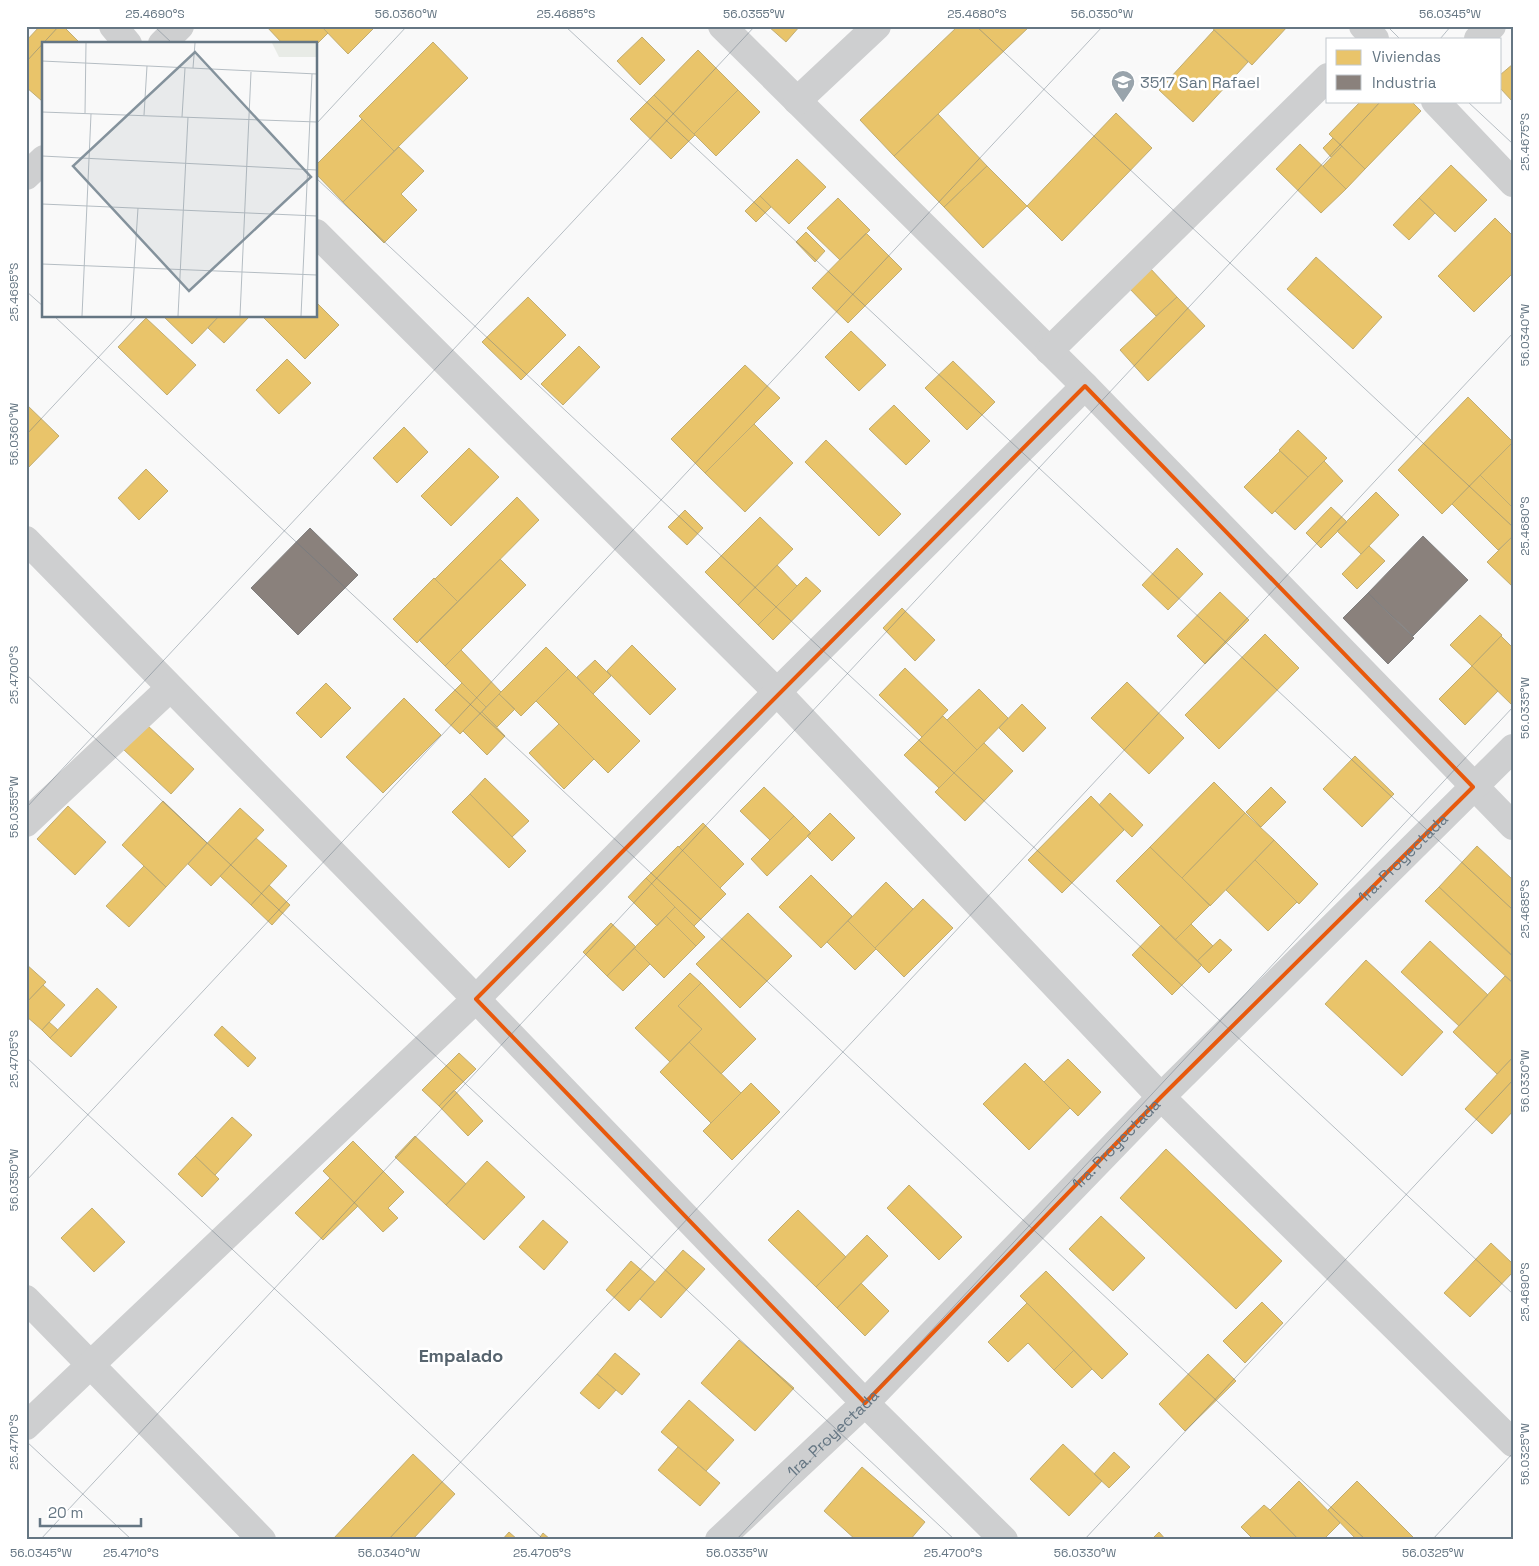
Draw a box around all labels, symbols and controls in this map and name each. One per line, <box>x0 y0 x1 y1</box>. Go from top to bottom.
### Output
text: 25.4690°S <box>125 6 185 22</box>
text: 56.0360°W <box>375 6 438 22</box>
text: 25.4685°S <box>537 6 595 22</box>
text: 56.0355°W <box>723 6 785 22</box>
text: 25.4680°S <box>947 6 1007 22</box>
text: 56.0350°W <box>1071 6 1134 22</box>
text: 56.0345°W <box>1419 6 1482 22</box>
legend <box>1326 38 1502 102</box>
inset map <box>42 42 318 318</box>
text: Viviendas <box>1372 47 1441 66</box>
school or university icon: 3517 San Rafael <box>1110 69 1136 103</box>
place label: 3517 San Rafael <box>1140 72 1260 93</box>
text: Industria <box>1372 73 1437 92</box>
text: 25.4675°S <box>1517 113 1533 171</box>
text: 25.4695°S <box>6 263 22 321</box>
text: 56.0340°W <box>1517 303 1533 366</box>
text: 56.0360°W <box>6 402 22 465</box>
text: 25.4680°S <box>1517 496 1533 556</box>
text: 25.4700°S <box>6 646 22 704</box>
text: 56.0335°W <box>1517 677 1533 739</box>
text: 56.0355°W <box>6 776 22 838</box>
street label: 1ra. Proyectada <box>1353 808 1452 907</box>
text: 25.4685°S <box>1517 880 1533 938</box>
text: 25.4705°S <box>6 1030 22 1088</box>
text: 56.0330°W <box>1517 1049 1533 1112</box>
street label: 1ra. Proyectada <box>1067 1094 1165 1194</box>
text: 56.0350°W <box>6 1148 22 1211</box>
text: 25.4690°S <box>1517 1262 1533 1322</box>
district label: Empalado <box>419 1344 503 1367</box>
street label: 1ra. Proyectada <box>782 1385 883 1482</box>
text: 25.4710°S <box>6 1414 22 1470</box>
text: 56.0325°W <box>1517 1423 1533 1485</box>
scale bar <box>40 1496 141 1528</box>
text: 20 m <box>48 1503 83 1522</box>
text: 56.0345°W <box>10 1545 73 1561</box>
text: 25.4710°S <box>103 1545 159 1561</box>
text: 56.0340°W <box>358 1545 421 1561</box>
text: 25.4705°S <box>513 1545 571 1561</box>
text: 56.0335°W <box>706 1545 768 1561</box>
text: 25.4700°S <box>924 1545 982 1561</box>
text: 56.0330°W <box>1054 1545 1117 1561</box>
text: 56.0325°W <box>1402 1545 1464 1561</box>

